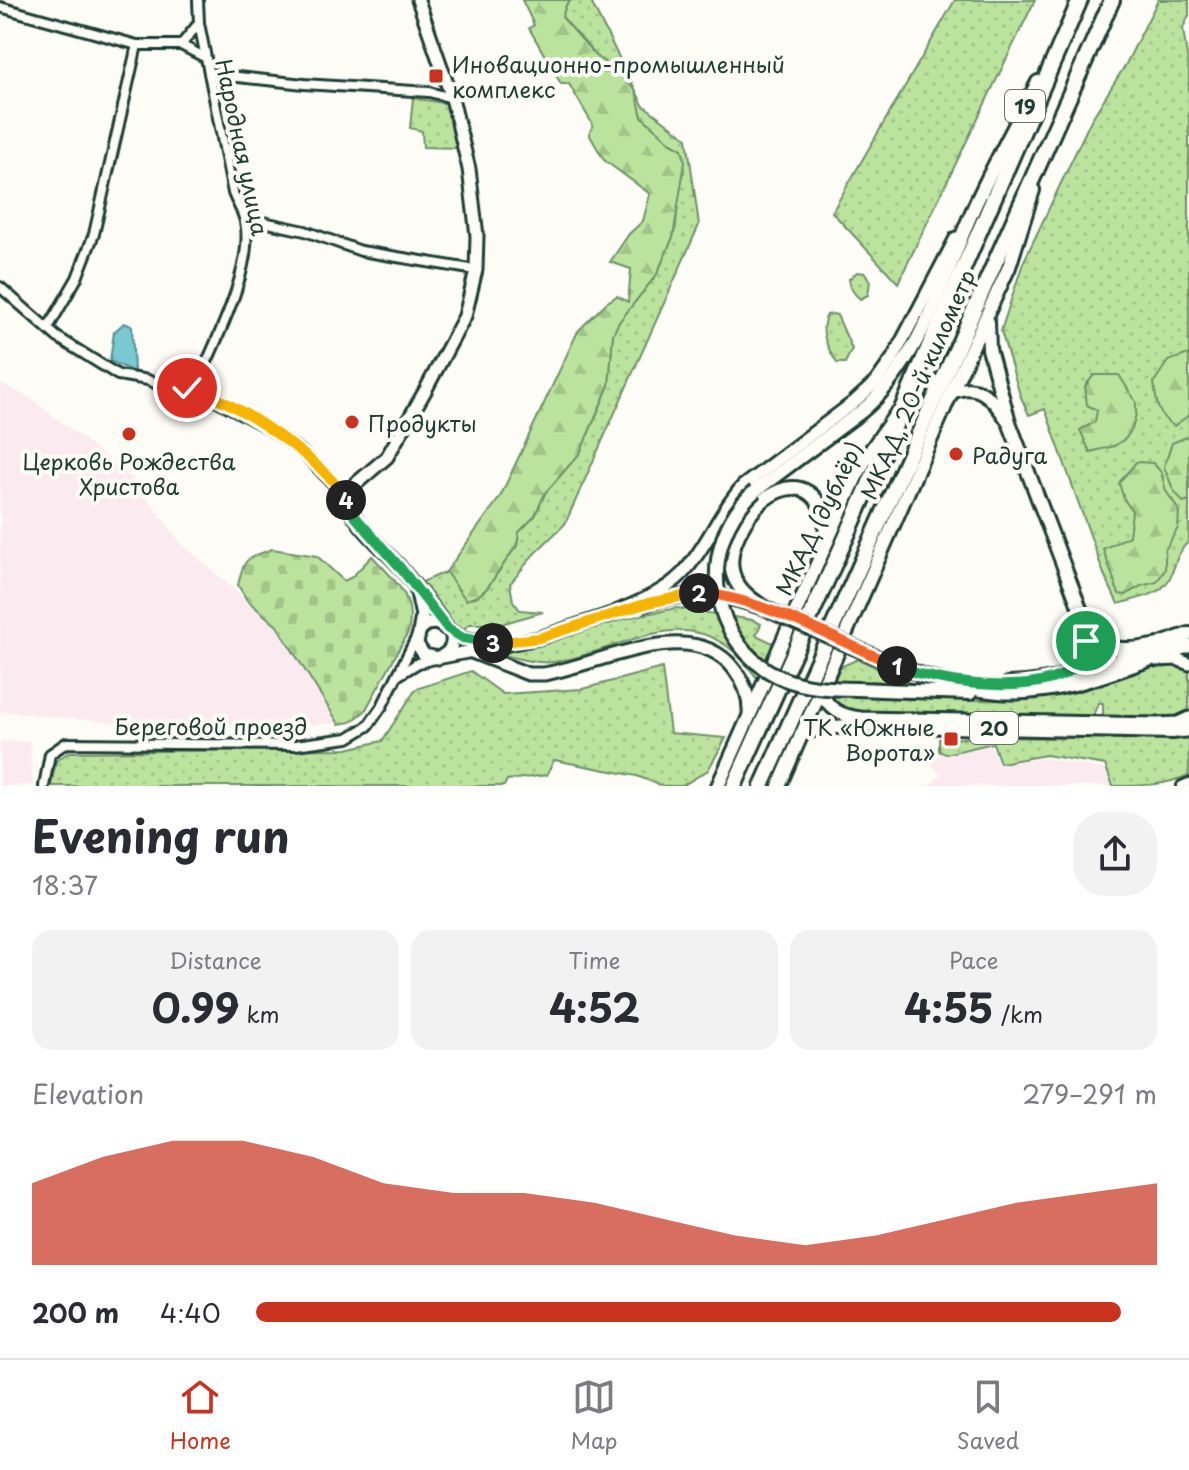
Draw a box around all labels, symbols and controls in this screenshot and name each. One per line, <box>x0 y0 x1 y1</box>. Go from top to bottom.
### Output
place label: Иновационно-промышленный комплекс <box>452 47 785 105</box>
street label: Народная улица <box>208 56 278 239</box>
marker: Иновационно-промышленный комплекс <box>427 67 445 85</box>
road number: 19 <box>1005 90 1045 122</box>
street label: МКАД, 20-й километр <box>851 264 983 504</box>
pin <box>153 354 221 422</box>
icon: check <box>165 366 209 410</box>
place label: Продукты <box>368 406 477 439</box>
marker: Продукты <box>343 413 361 431</box>
marker: Церковь Рождества Христова <box>120 425 138 443</box>
street label: МКАД (дублёр) <box>766 435 870 601</box>
place label: Радуга <box>972 438 1048 471</box>
place label: Церковь Рождества Христова <box>22 444 236 502</box>
marker: Радуга <box>947 445 965 463</box>
pin: 4 <box>326 480 366 520</box>
text: 4 <box>339 483 353 516</box>
pin: 2 <box>679 573 719 613</box>
text: 2 <box>691 576 707 609</box>
pin <box>1052 607 1120 675</box>
icon: arrive <box>1064 619 1108 663</box>
pin: 3 <box>473 623 513 663</box>
text: 3 <box>486 626 500 659</box>
pin: 1 <box>877 646 917 686</box>
text: 1 <box>892 649 902 682</box>
street label: Береговой проезд <box>115 709 307 742</box>
place label: ТК «Южные Ворота» <box>803 710 935 768</box>
road number: 20 <box>970 712 1018 744</box>
marker: ТК «Южные Ворота» <box>942 730 960 748</box>
text: Evening run <box>32 802 290 868</box>
button: share <box>1073 812 1157 896</box>
text: 18:37 <box>32 865 98 904</box>
text: Distance <box>169 943 262 976</box>
text: Time <box>569 943 621 976</box>
text: Pace <box>949 943 998 976</box>
text: 0.99 <box>151 976 239 1037</box>
text: 4:52 <box>549 976 640 1037</box>
text: 4:55 <box>904 976 994 1037</box>
text: km <box>239 997 280 1030</box>
text: /km <box>994 997 1043 1030</box>
text: Elevation <box>32 1074 144 1113</box>
text: 279–291 m <box>1022 1074 1157 1113</box>
text: 200 m <box>32 1293 119 1332</box>
text: 4:40 <box>160 1293 221 1332</box>
tab: Home <box>170 1375 231 1456</box>
tab: Map <box>570 1375 617 1456</box>
tab: Saved <box>957 1375 1019 1456</box>

